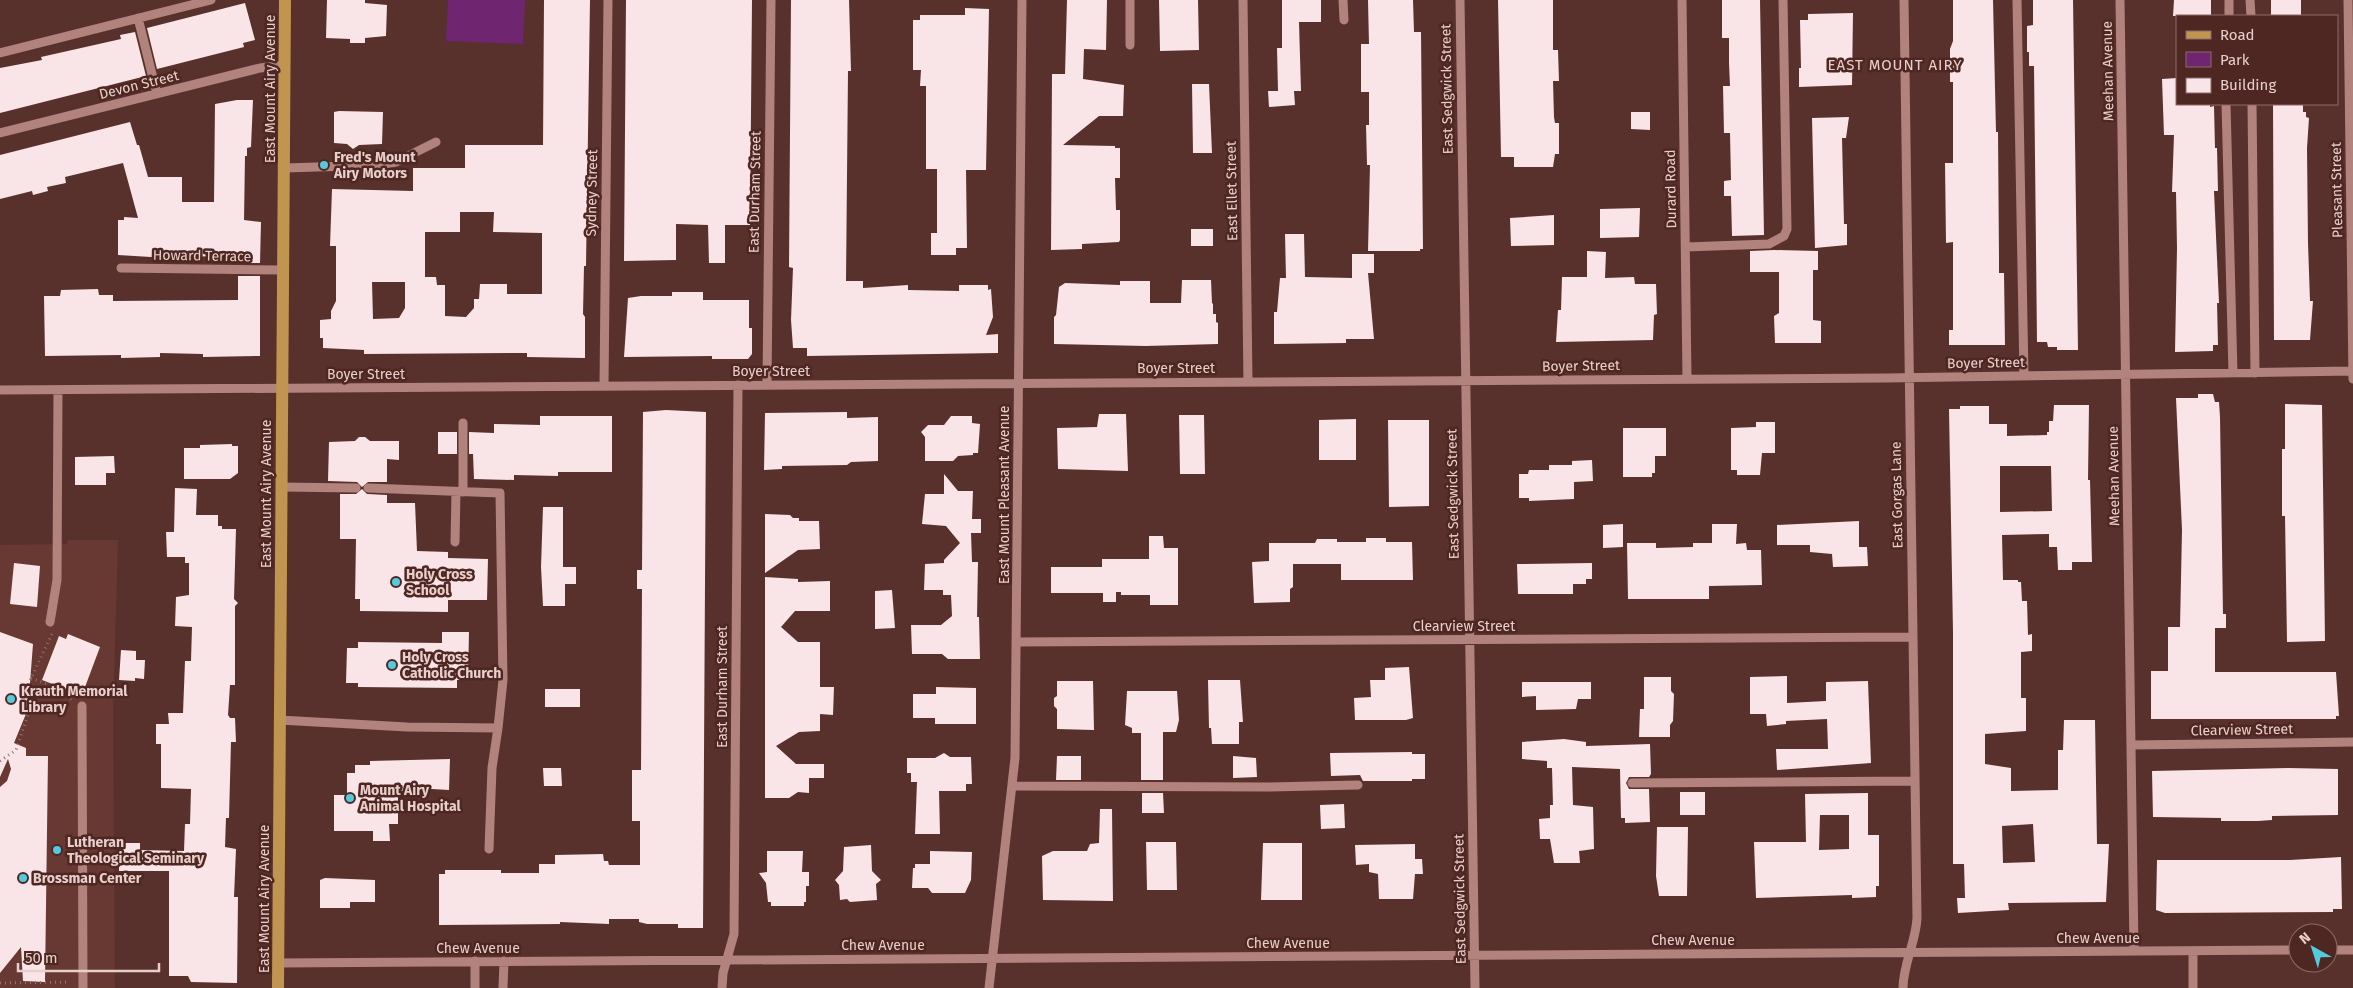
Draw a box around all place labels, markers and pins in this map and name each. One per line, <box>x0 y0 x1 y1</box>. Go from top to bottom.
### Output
place label: Fred's Mount Airy Motors <box>333 149 416 182</box>
marker: Fred's Mount Airy Motors <box>318 159 330 171</box>
place label: Holy Cross School <box>406 566 473 599</box>
marker: Holy Cross School <box>390 576 402 588</box>
place label: Holy Cross Catholic Church <box>402 649 501 682</box>
marker: Holy Cross Catholic Church <box>386 659 398 671</box>
place label: Krauth Memorial Library <box>21 683 128 716</box>
marker: Krauth Memorial Library <box>5 693 17 705</box>
place label: Mount Airy Animal Hospital <box>359 782 461 815</box>
marker: Mount Airy Animal Hospital <box>344 792 356 804</box>
place label: Lutheran Theological Seminary <box>67 834 205 867</box>
marker: Lutheran Theological Seminary <box>51 844 63 856</box>
place label: Brossman Center <box>33 870 142 887</box>
marker: Brossman Center <box>17 872 29 884</box>

